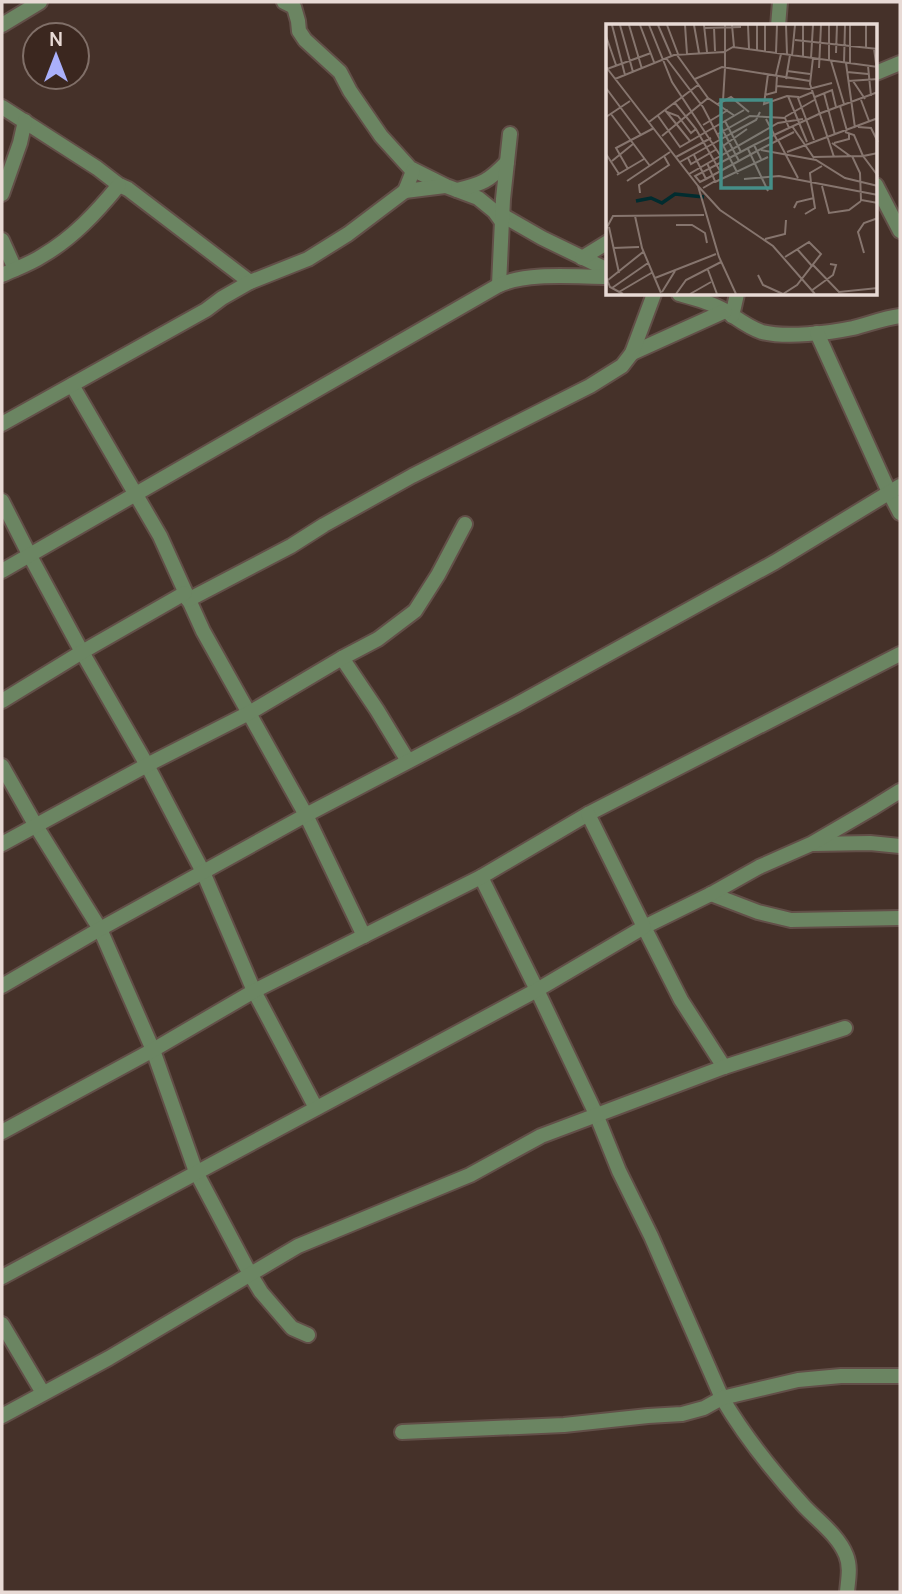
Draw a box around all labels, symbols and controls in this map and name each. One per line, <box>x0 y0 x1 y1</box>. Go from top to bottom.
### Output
north arrow <box>21 21 91 91</box>
inset map <box>606 24 878 296</box>
text: N <box>49 26 63 52</box>

